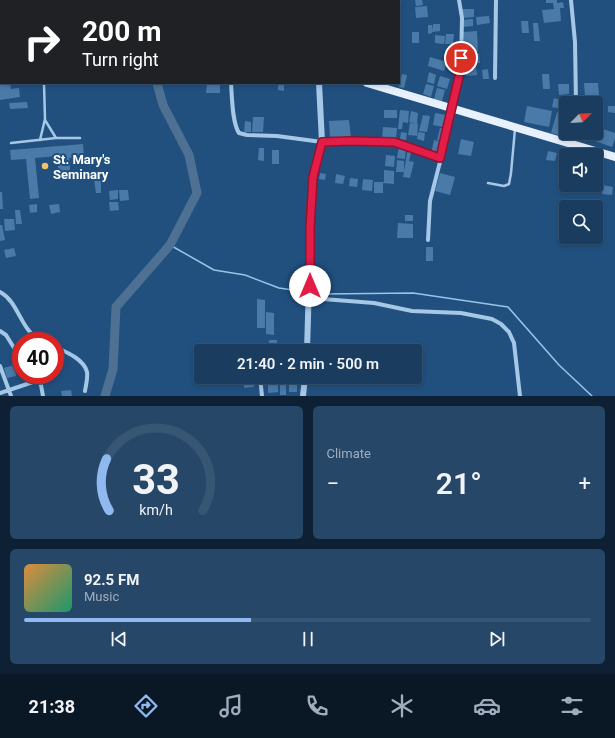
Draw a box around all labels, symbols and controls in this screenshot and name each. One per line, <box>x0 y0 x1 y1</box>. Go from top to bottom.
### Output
text: 200 m <box>82 15 161 48</box>
icon: right <box>16 16 68 68</box>
pin <box>444 41 478 75</box>
icon: arrive <box>450 47 472 69</box>
text: Turn right <box>82 49 159 70</box>
north arrow <box>559 96 603 140</box>
map controls <box>559 96 603 244</box>
button: sound <box>559 148 603 192</box>
place label: St. Mary's Seminary <box>53 152 111 182</box>
marker: St. Mary's Seminary <box>40 161 50 171</box>
button: search <box>559 200 603 244</box>
position arrow <box>289 265 331 307</box>
speed limit sign: 40 <box>12 332 64 384</box>
text: 21:40 · 2 min · 500 m <box>237 355 379 373</box>
text: Climate <box>327 446 371 461</box>
text: 33 <box>132 454 180 503</box>
text: 21° <box>436 466 482 501</box>
text: − <box>327 471 339 496</box>
text: + <box>579 471 591 496</box>
text: km/h <box>139 501 173 517</box>
text: 92.5 FM <box>84 571 139 589</box>
text: Music <box>84 589 119 604</box>
icon: previous <box>108 628 130 650</box>
icon: pause <box>297 628 319 650</box>
icon: next <box>486 628 508 650</box>
icon: directions <box>132 692 160 720</box>
icon: music <box>217 692 245 720</box>
icon: phone <box>303 692 331 720</box>
icon: climate <box>388 692 416 720</box>
icon: car <box>473 692 501 720</box>
icon: filters <box>558 692 586 720</box>
text: 21:38 <box>29 696 75 717</box>

